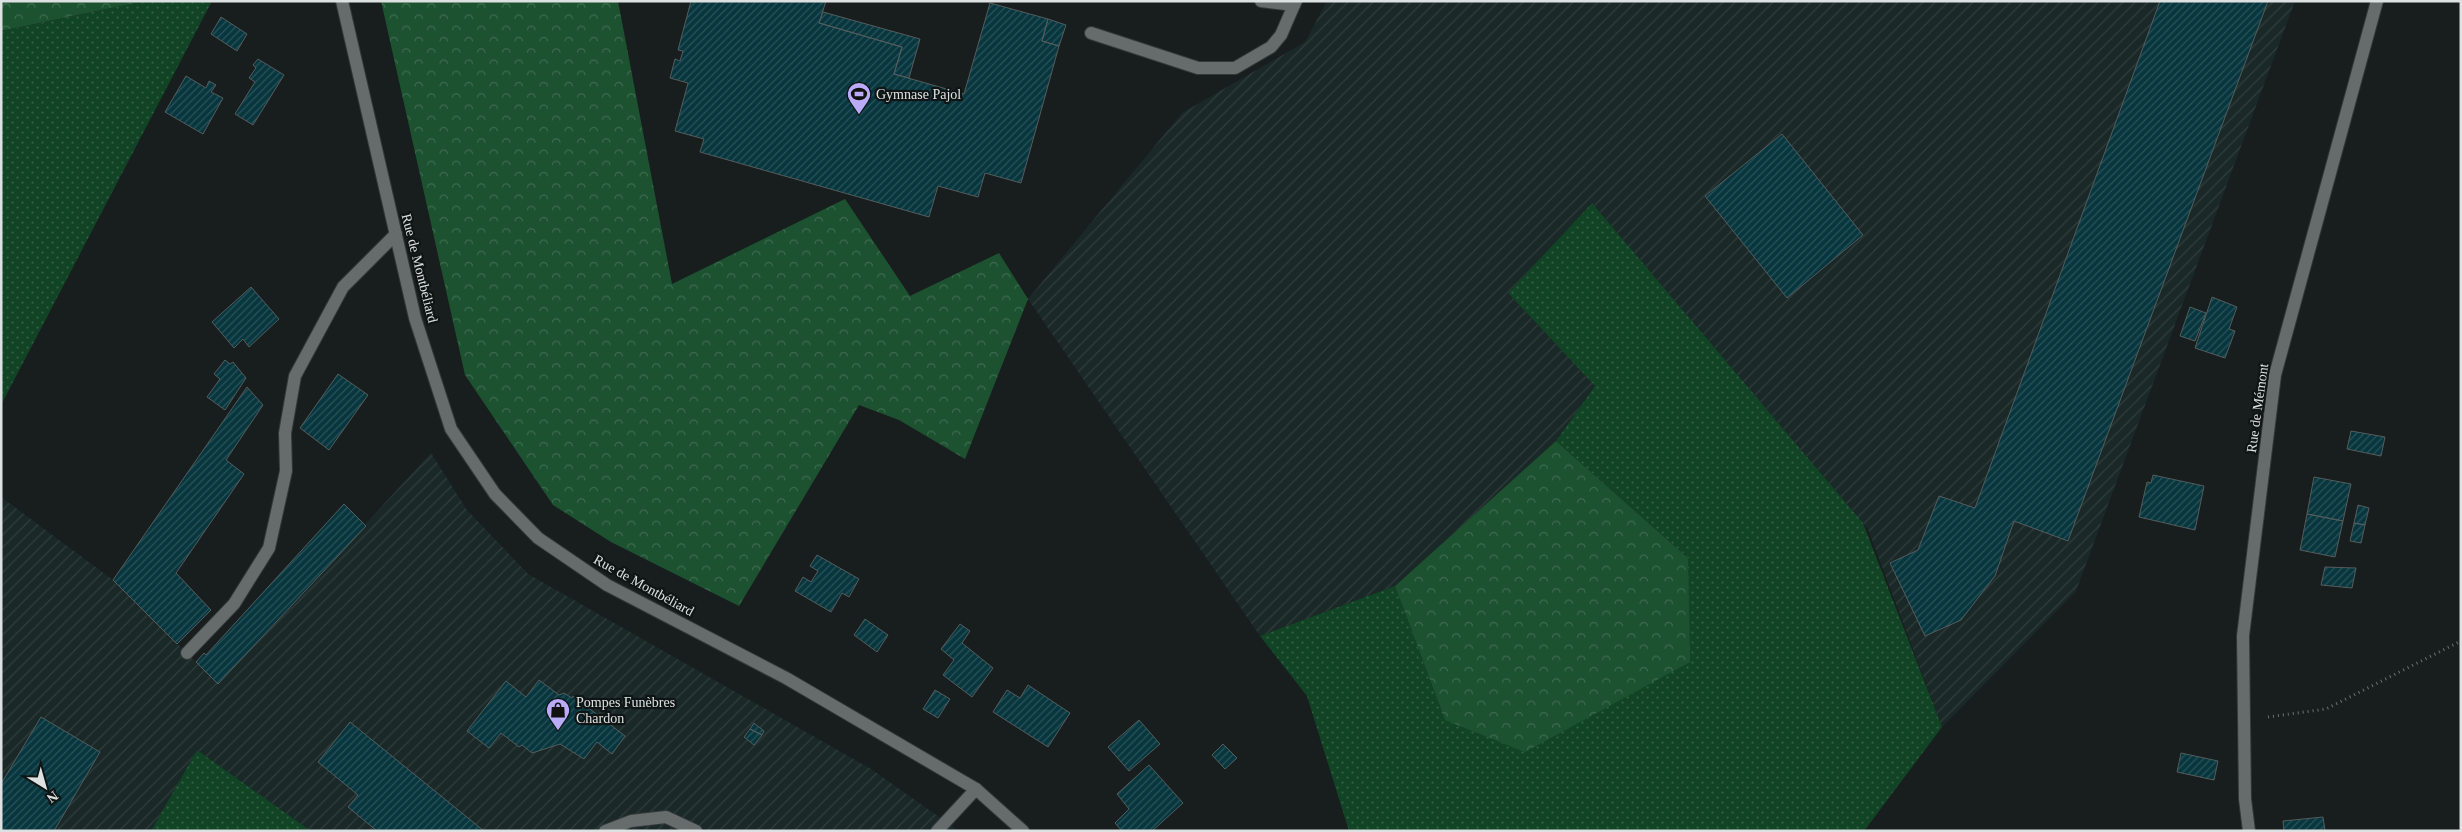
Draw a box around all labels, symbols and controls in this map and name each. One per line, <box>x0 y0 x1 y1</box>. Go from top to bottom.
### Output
sports icon: Gymnase Pajol <box>846 81 872 115</box>
place label: Gymnase Pajol <box>876 87 961 102</box>
street label: Rue de Montbéliard <box>399 212 440 324</box>
street label: Rue de Mémont <box>2244 362 2271 454</box>
street label: Rue de Montbéliard <box>591 552 696 619</box>
place label: Pompes Funèbres Chardon <box>576 695 675 726</box>
shop icon: Pompes Funèbres Chardon <box>545 697 571 731</box>
north arrow <box>20 762 70 812</box>
text: N <box>44 788 61 806</box>

